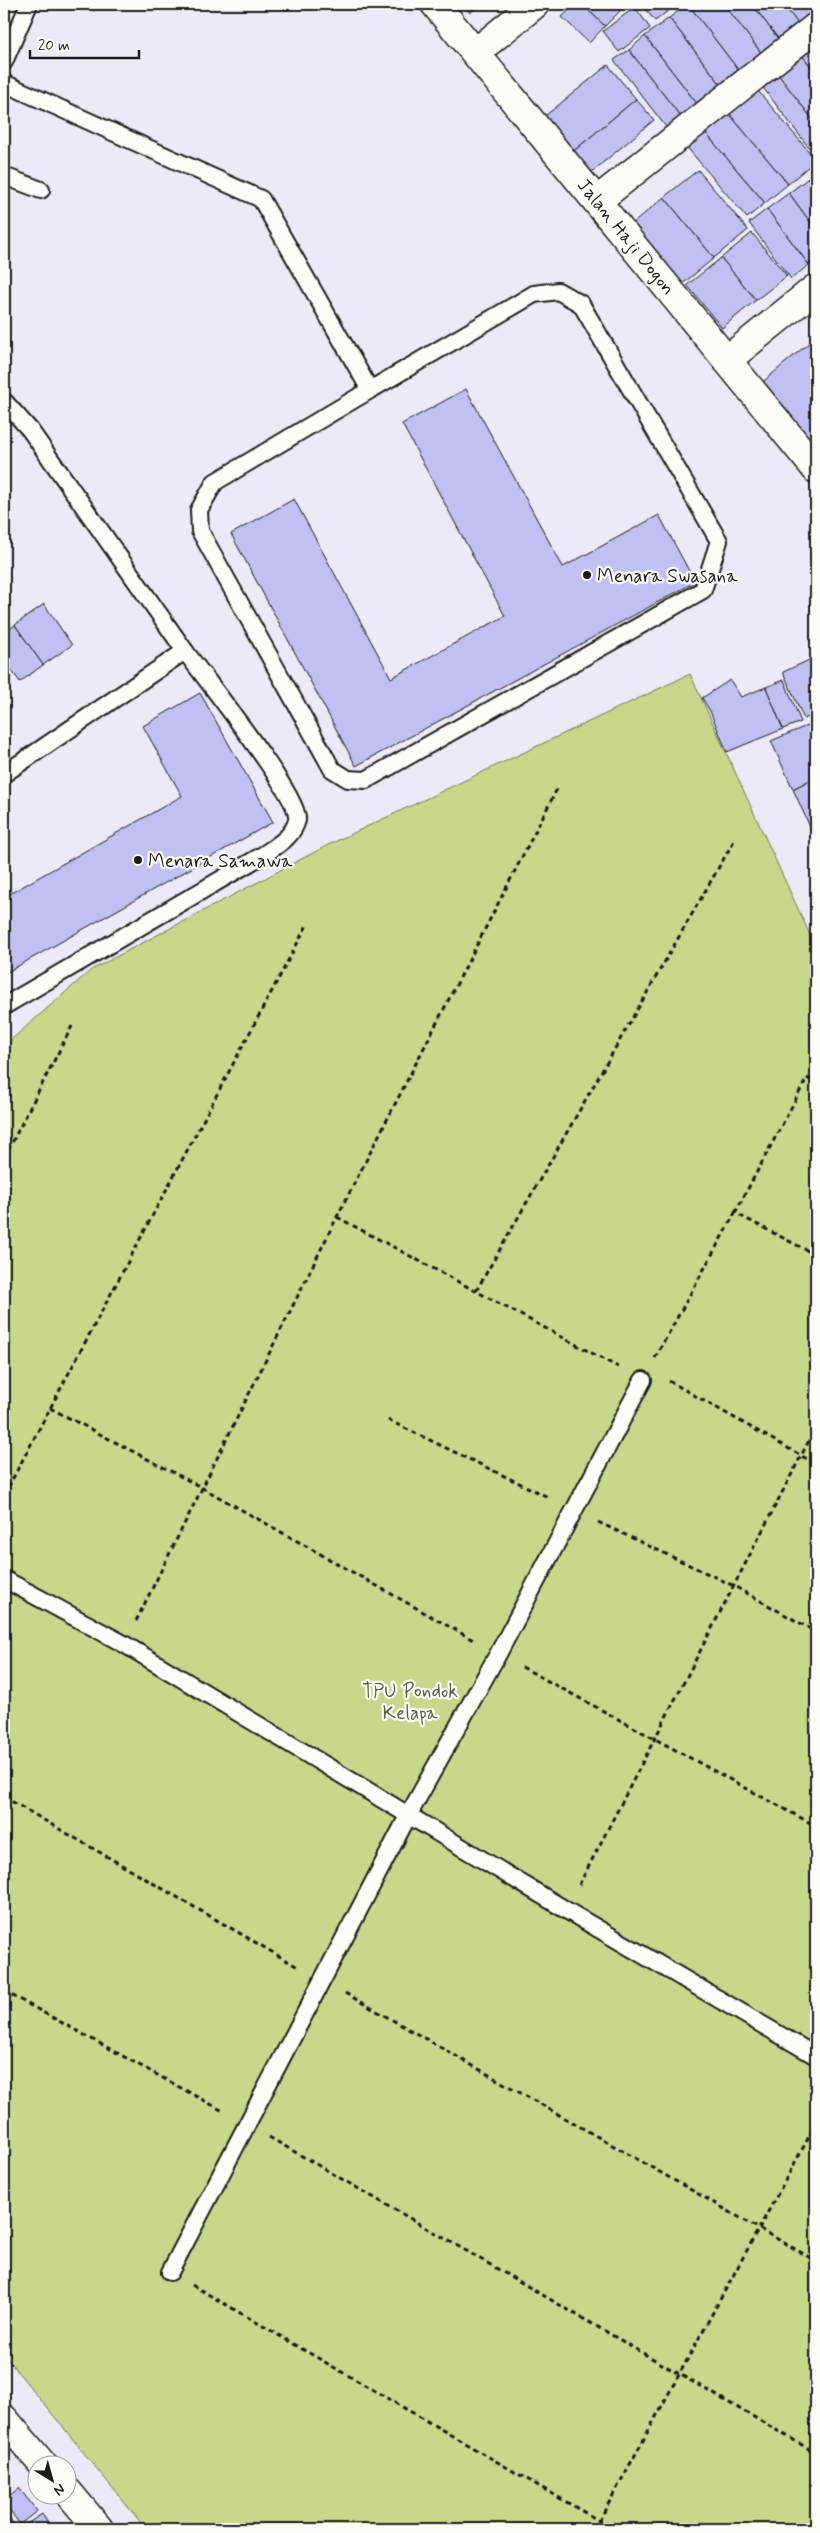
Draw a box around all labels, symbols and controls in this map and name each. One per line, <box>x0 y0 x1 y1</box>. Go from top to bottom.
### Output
scale bar <box>30 28 139 60</box>
text: 20 m <box>38 36 70 56</box>
street label: Jalan Haji Dogon <box>570 174 681 301</box>
place label: Menara Swasana <box>597 564 738 589</box>
marker: Menara Swasana <box>581 569 593 581</box>
place label: Menara Samawa <box>148 849 293 874</box>
marker: Menara Samawa <box>132 854 144 866</box>
park label: TPU Pondok Kelapa <box>362 1679 458 1726</box>
north arrow <box>28 2456 78 2506</box>
text: N <box>50 2480 68 2500</box>

